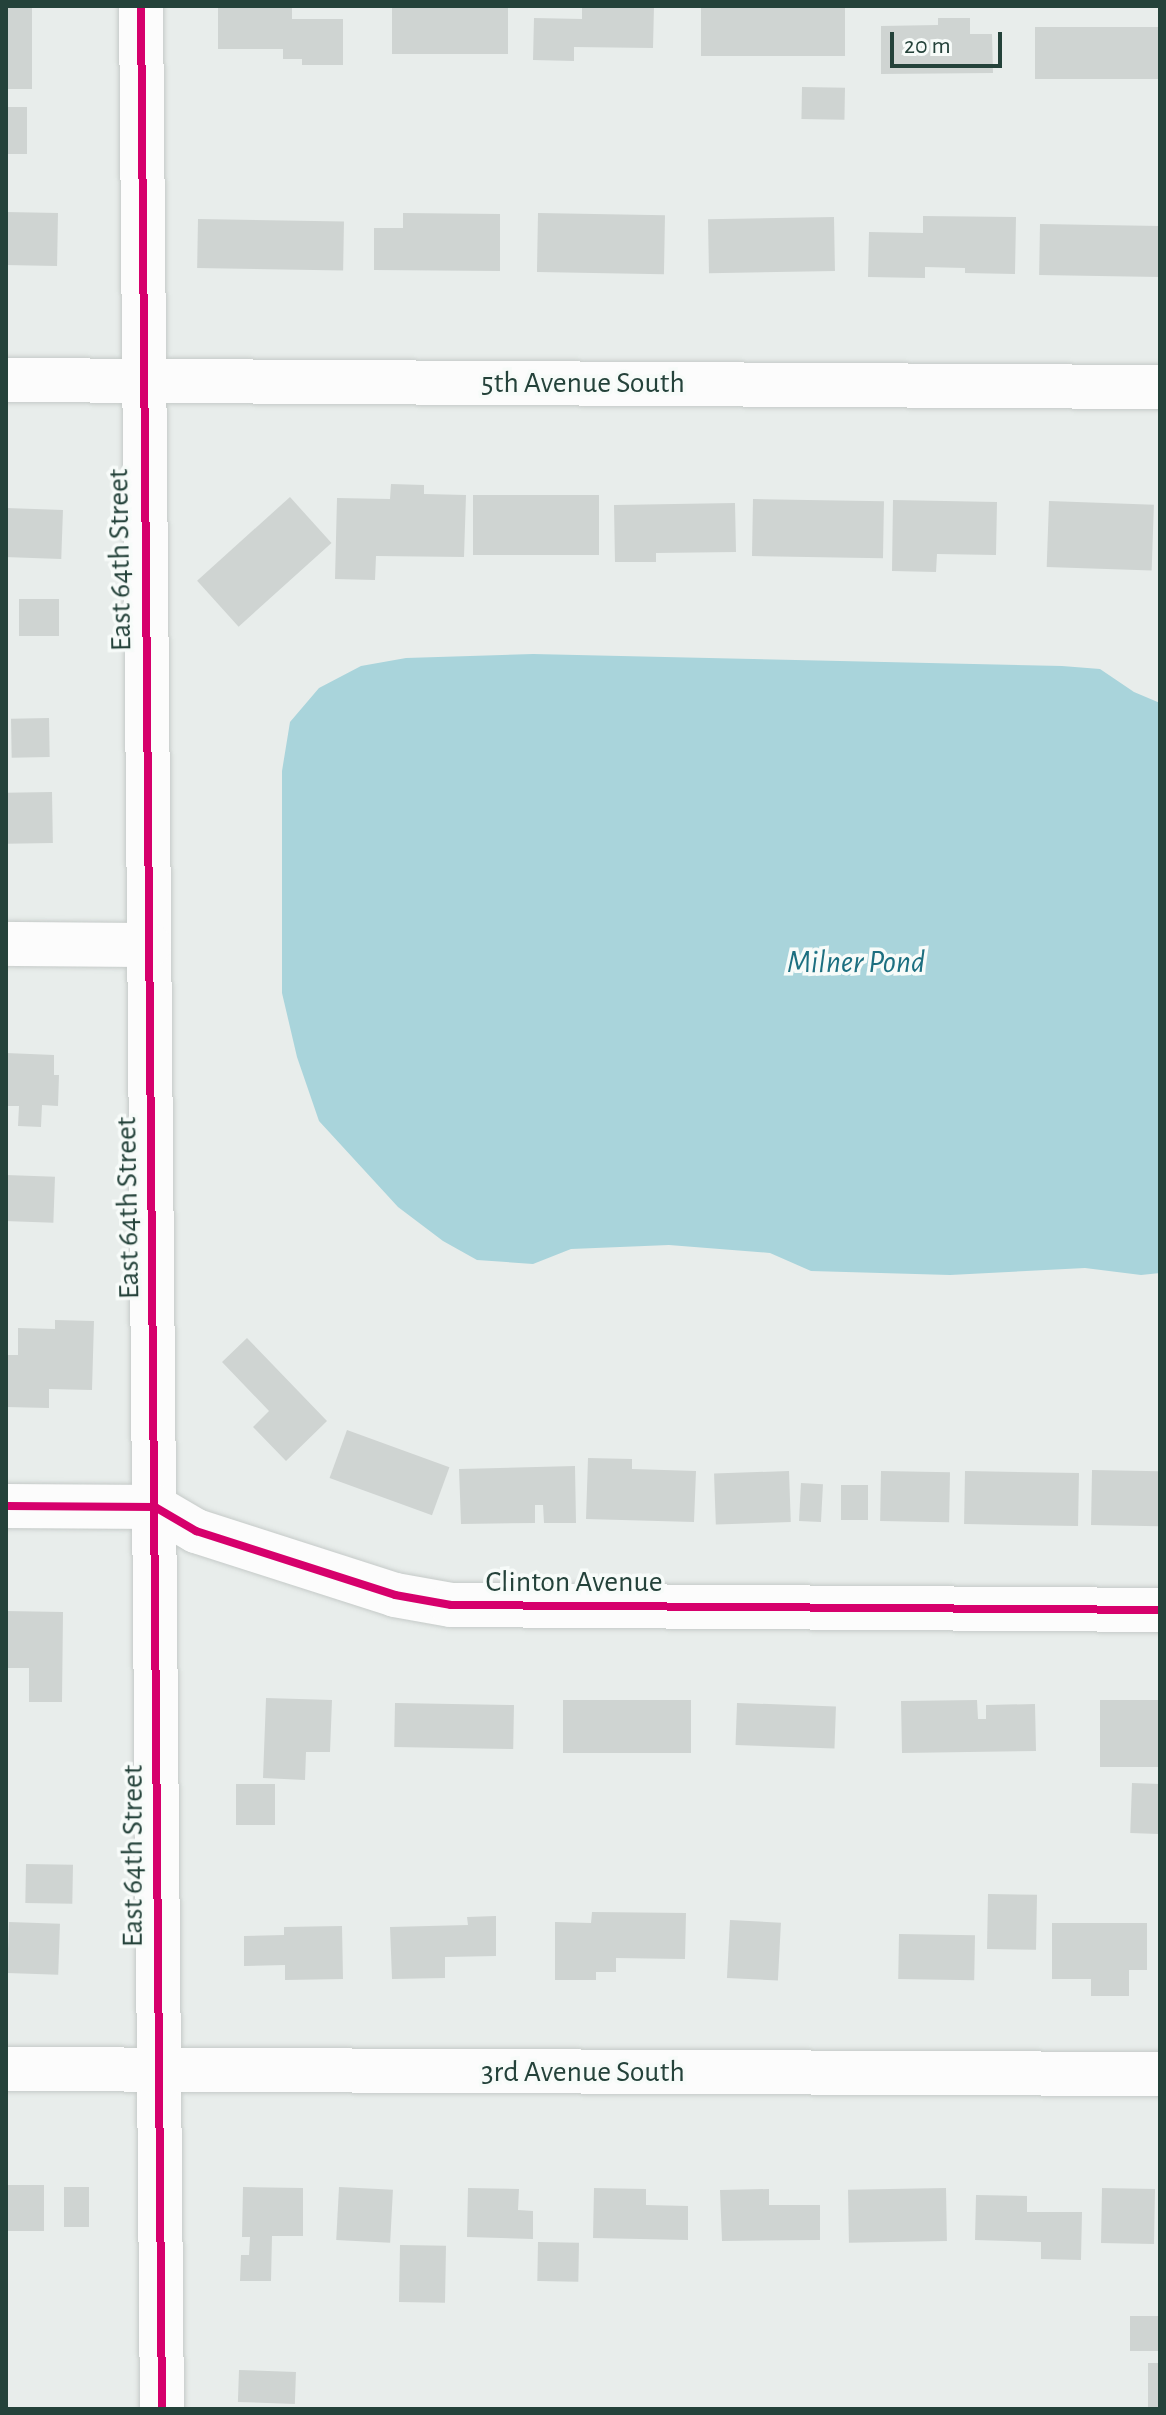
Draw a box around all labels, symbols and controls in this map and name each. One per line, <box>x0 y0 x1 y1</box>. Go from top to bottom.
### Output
scale bar <box>894 16 1006 66</box>
text: 20 m <box>904 34 951 58</box>
street label: 5th Avenue South <box>481 365 685 401</box>
street label: East 64th Street <box>100 468 140 652</box>
water label: Milner Pond <box>787 943 925 981</box>
street label: East 64th Street <box>108 1116 148 1300</box>
street label: Clinton Avenue <box>485 1564 663 1600</box>
street label: East 64th Street <box>115 1765 151 1947</box>
street label: 3rd Avenue South <box>481 2054 685 2090</box>

